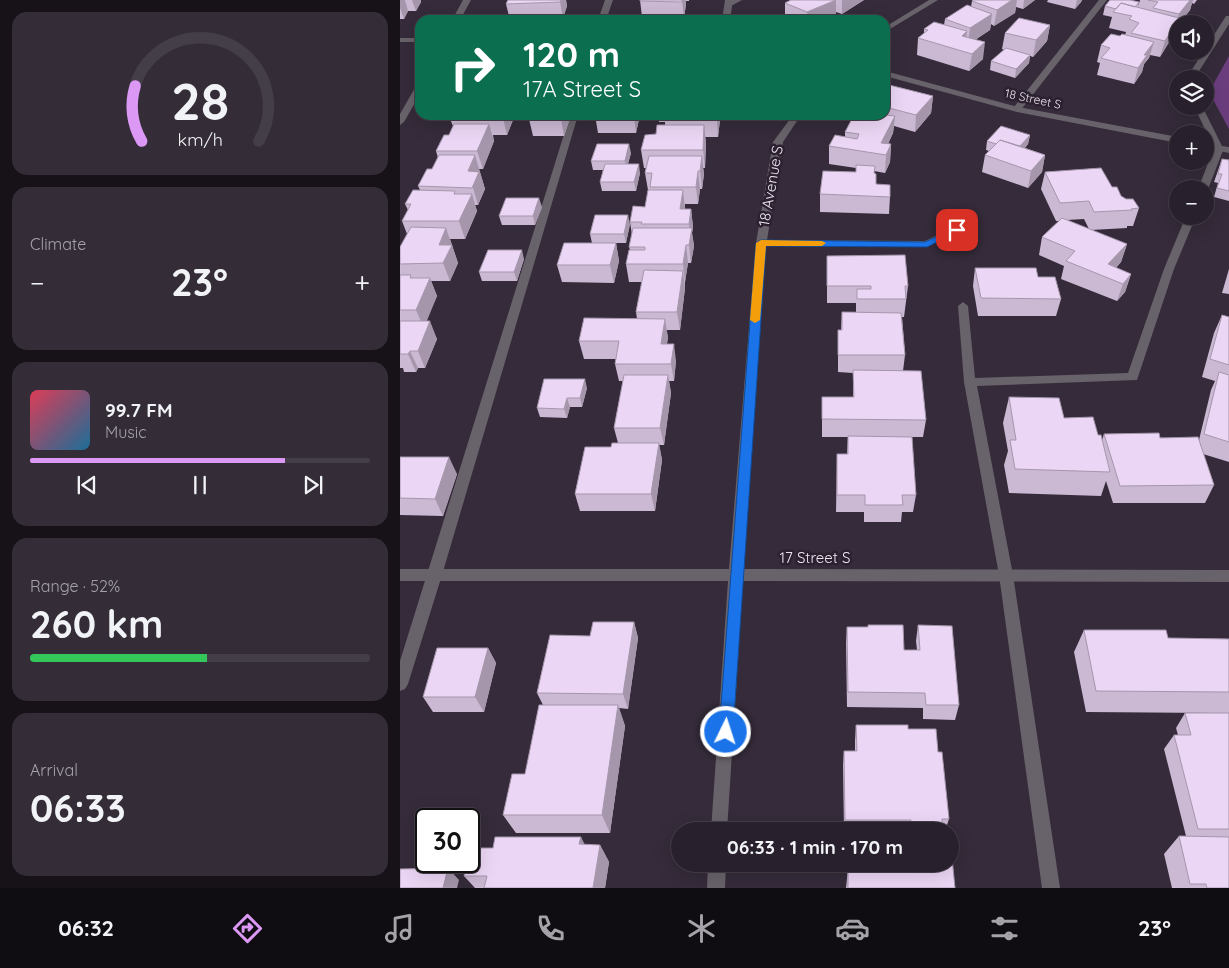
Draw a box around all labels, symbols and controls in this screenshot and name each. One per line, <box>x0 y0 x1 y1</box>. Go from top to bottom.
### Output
map controls <box>1169 15 1214 225</box>
button: sound <box>1169 15 1214 60</box>
text: 120 m <box>523 32 620 76</box>
icon: right <box>440 35 505 100</box>
text: 28 <box>171 68 229 133</box>
button: layers <box>1169 70 1214 115</box>
text: 17A Street S <box>523 75 641 103</box>
street label: 18 Street S <box>1004 85 1063 112</box>
button: + <box>1169 125 1214 170</box>
text: km/h <box>177 128 223 150</box>
street label: 18 Avenue S <box>754 144 787 228</box>
button: − <box>1169 180 1214 225</box>
pin <box>936 209 978 251</box>
icon: arrive <box>943 216 971 244</box>
text: Climate <box>30 234 86 254</box>
text: 23° <box>171 258 228 306</box>
text: − <box>30 265 45 300</box>
text: + <box>354 265 370 300</box>
text: 99.7 FM <box>105 398 173 422</box>
text: Music <box>105 422 147 442</box>
icon: previous <box>73 471 101 499</box>
icon: pause <box>186 471 214 499</box>
icon: next <box>299 471 327 499</box>
street label: 17 Street S <box>780 548 850 567</box>
text: Range · 52% <box>30 576 120 596</box>
text: 260 km <box>30 600 163 648</box>
position arrow <box>699 705 751 757</box>
text: Arrival <box>30 760 78 780</box>
text: 06:33 <box>30 784 126 832</box>
speed limit sign: 30 <box>415 808 480 873</box>
text: 06:33 · 1 min · 170 m <box>727 835 903 859</box>
icon: directions <box>230 911 265 946</box>
icon: music <box>382 911 417 946</box>
icon: phone <box>533 911 568 946</box>
icon: climate <box>684 911 719 946</box>
icon: car <box>835 911 870 946</box>
icon: filters <box>987 911 1022 946</box>
text: 06:32 <box>58 914 114 942</box>
text: 23° <box>1138 914 1171 942</box>

